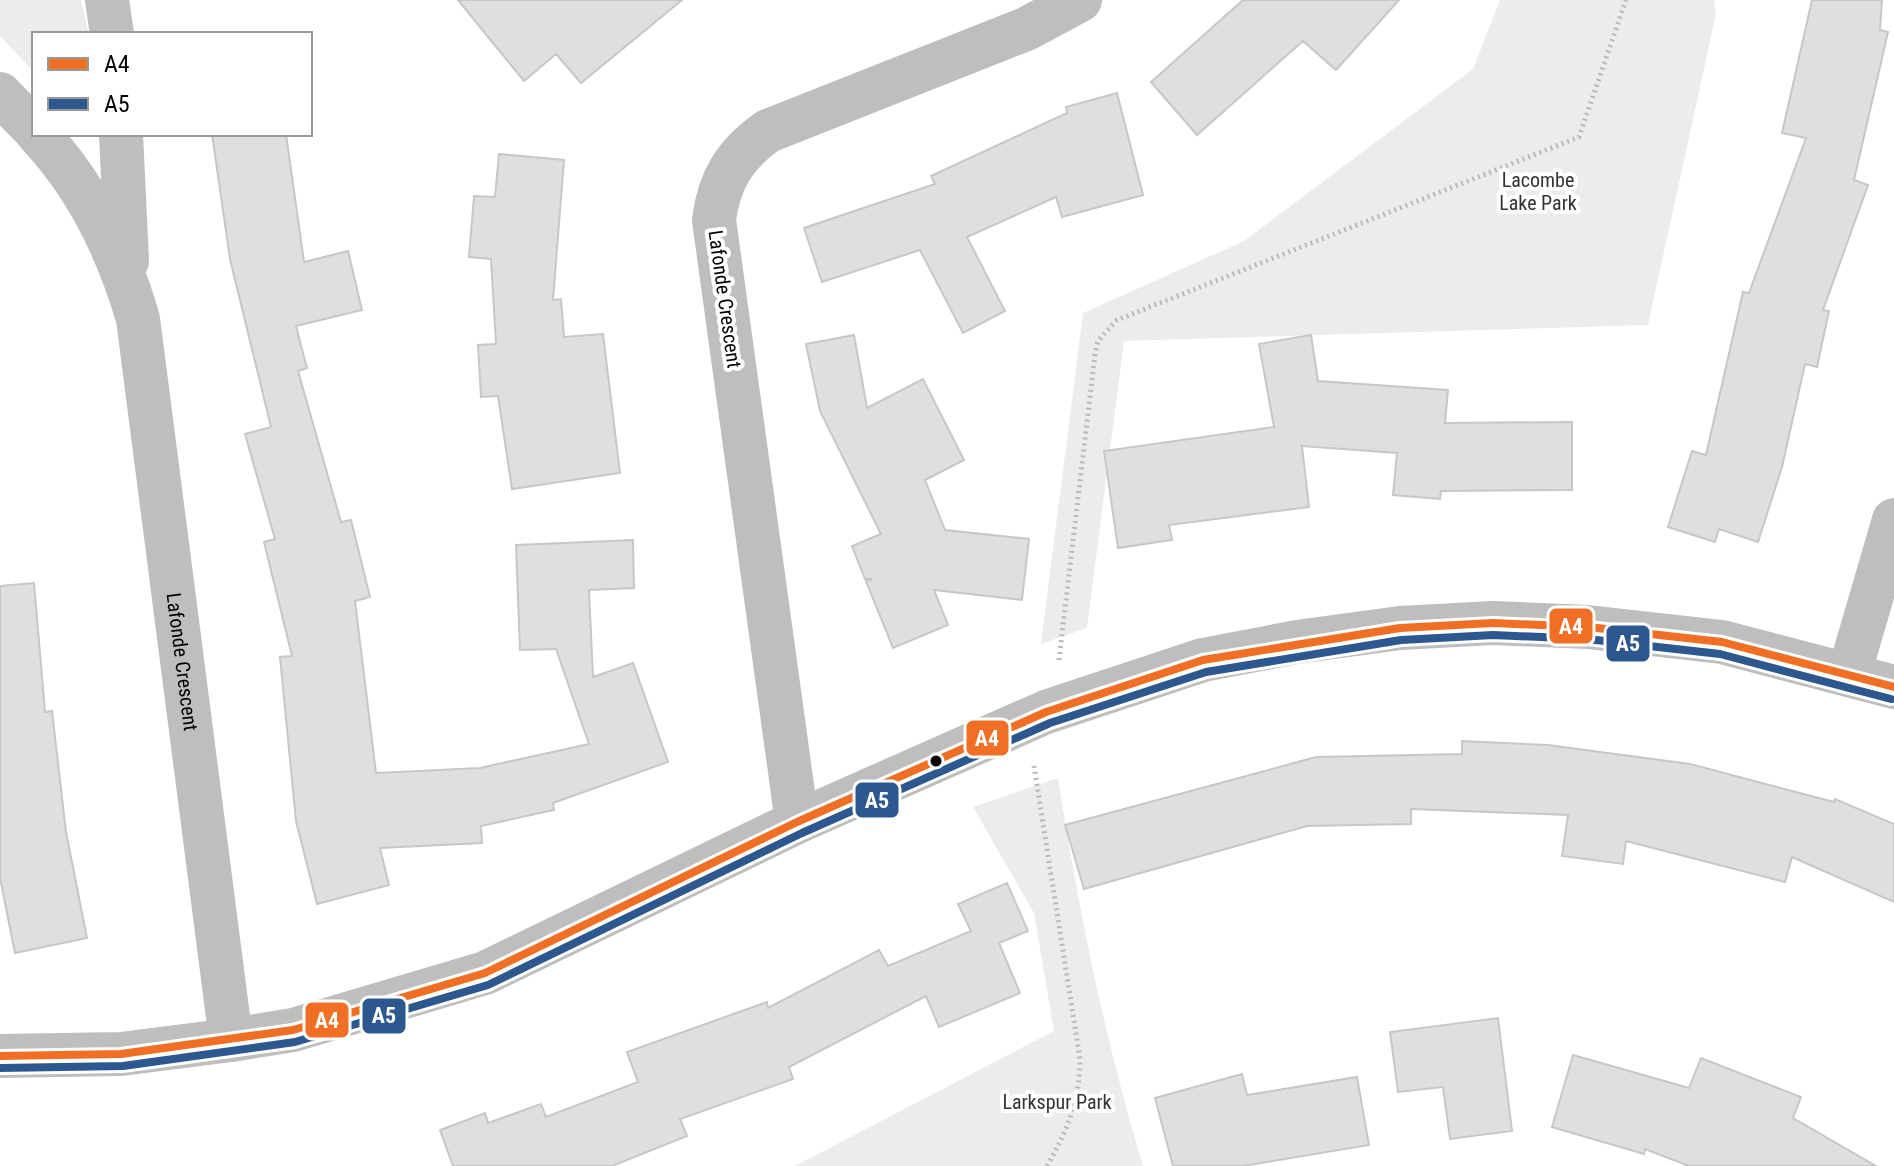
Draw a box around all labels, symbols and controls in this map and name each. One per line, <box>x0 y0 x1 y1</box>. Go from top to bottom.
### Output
legend <box>32 32 312 136</box>
text: A4 <box>104 50 130 78</box>
text: A5 <box>104 90 130 118</box>
park label: Lacombe Lake Park <box>1499 168 1577 215</box>
street label: Lafonde Crescent <box>703 229 747 370</box>
street label: Lafonde Crescent <box>161 591 203 732</box>
line badge: A4 <box>1548 607 1594 645</box>
text: A4 <box>1559 614 1583 639</box>
line badge: A5 <box>1605 624 1651 663</box>
text: A5 <box>1616 631 1640 656</box>
line badge: A4 <box>965 719 1010 757</box>
text: A4 <box>975 726 999 751</box>
unlabelled marker <box>928 753 944 769</box>
line badge: A5 <box>854 781 900 819</box>
text: A5 <box>865 788 889 813</box>
line badge: A5 <box>361 997 407 1035</box>
line badge: A4 <box>304 1001 350 1039</box>
text: A5 <box>372 1003 396 1028</box>
text: A4 <box>315 1008 339 1033</box>
park label: Larkspur Park <box>1002 1090 1112 1114</box>

